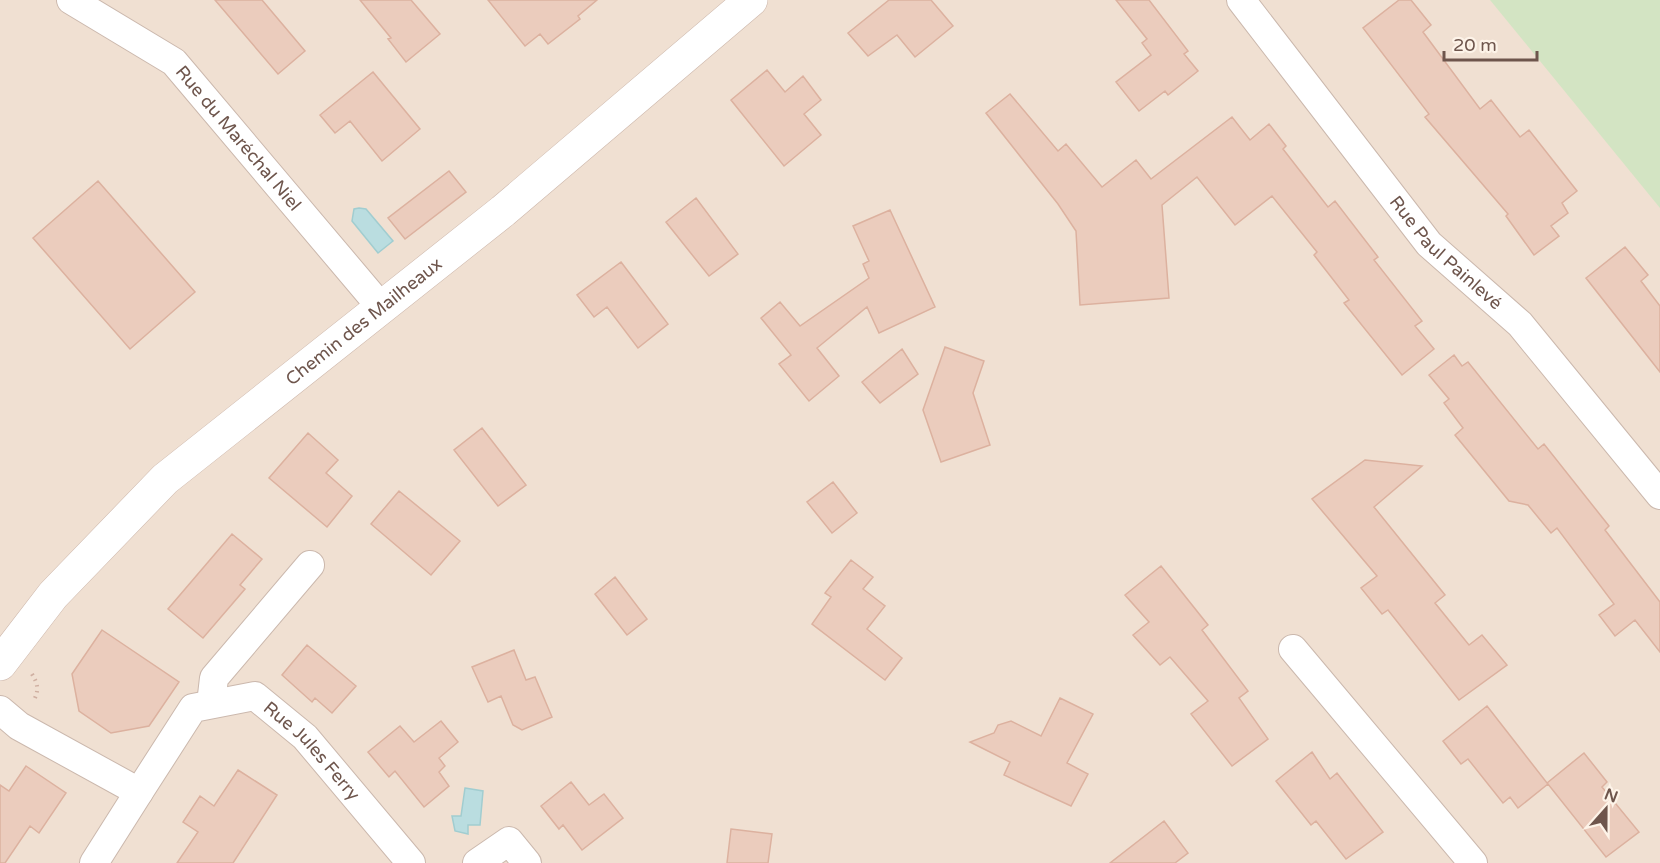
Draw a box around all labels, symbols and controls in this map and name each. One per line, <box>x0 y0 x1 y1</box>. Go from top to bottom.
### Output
scale bar <box>1444 24 1537 62</box>
text: 20 m <box>1453 34 1497 56</box>
street label: Rue du Maréchal Niel <box>171 61 306 215</box>
street label: Rue Paul Painlevé <box>1385 191 1507 314</box>
street label: Chemin des Mailheaux <box>281 253 446 390</box>
street label: Rue Jules Ferry <box>259 697 365 805</box>
north arrow <box>1576 779 1636 839</box>
text: N <box>1601 784 1621 808</box>

